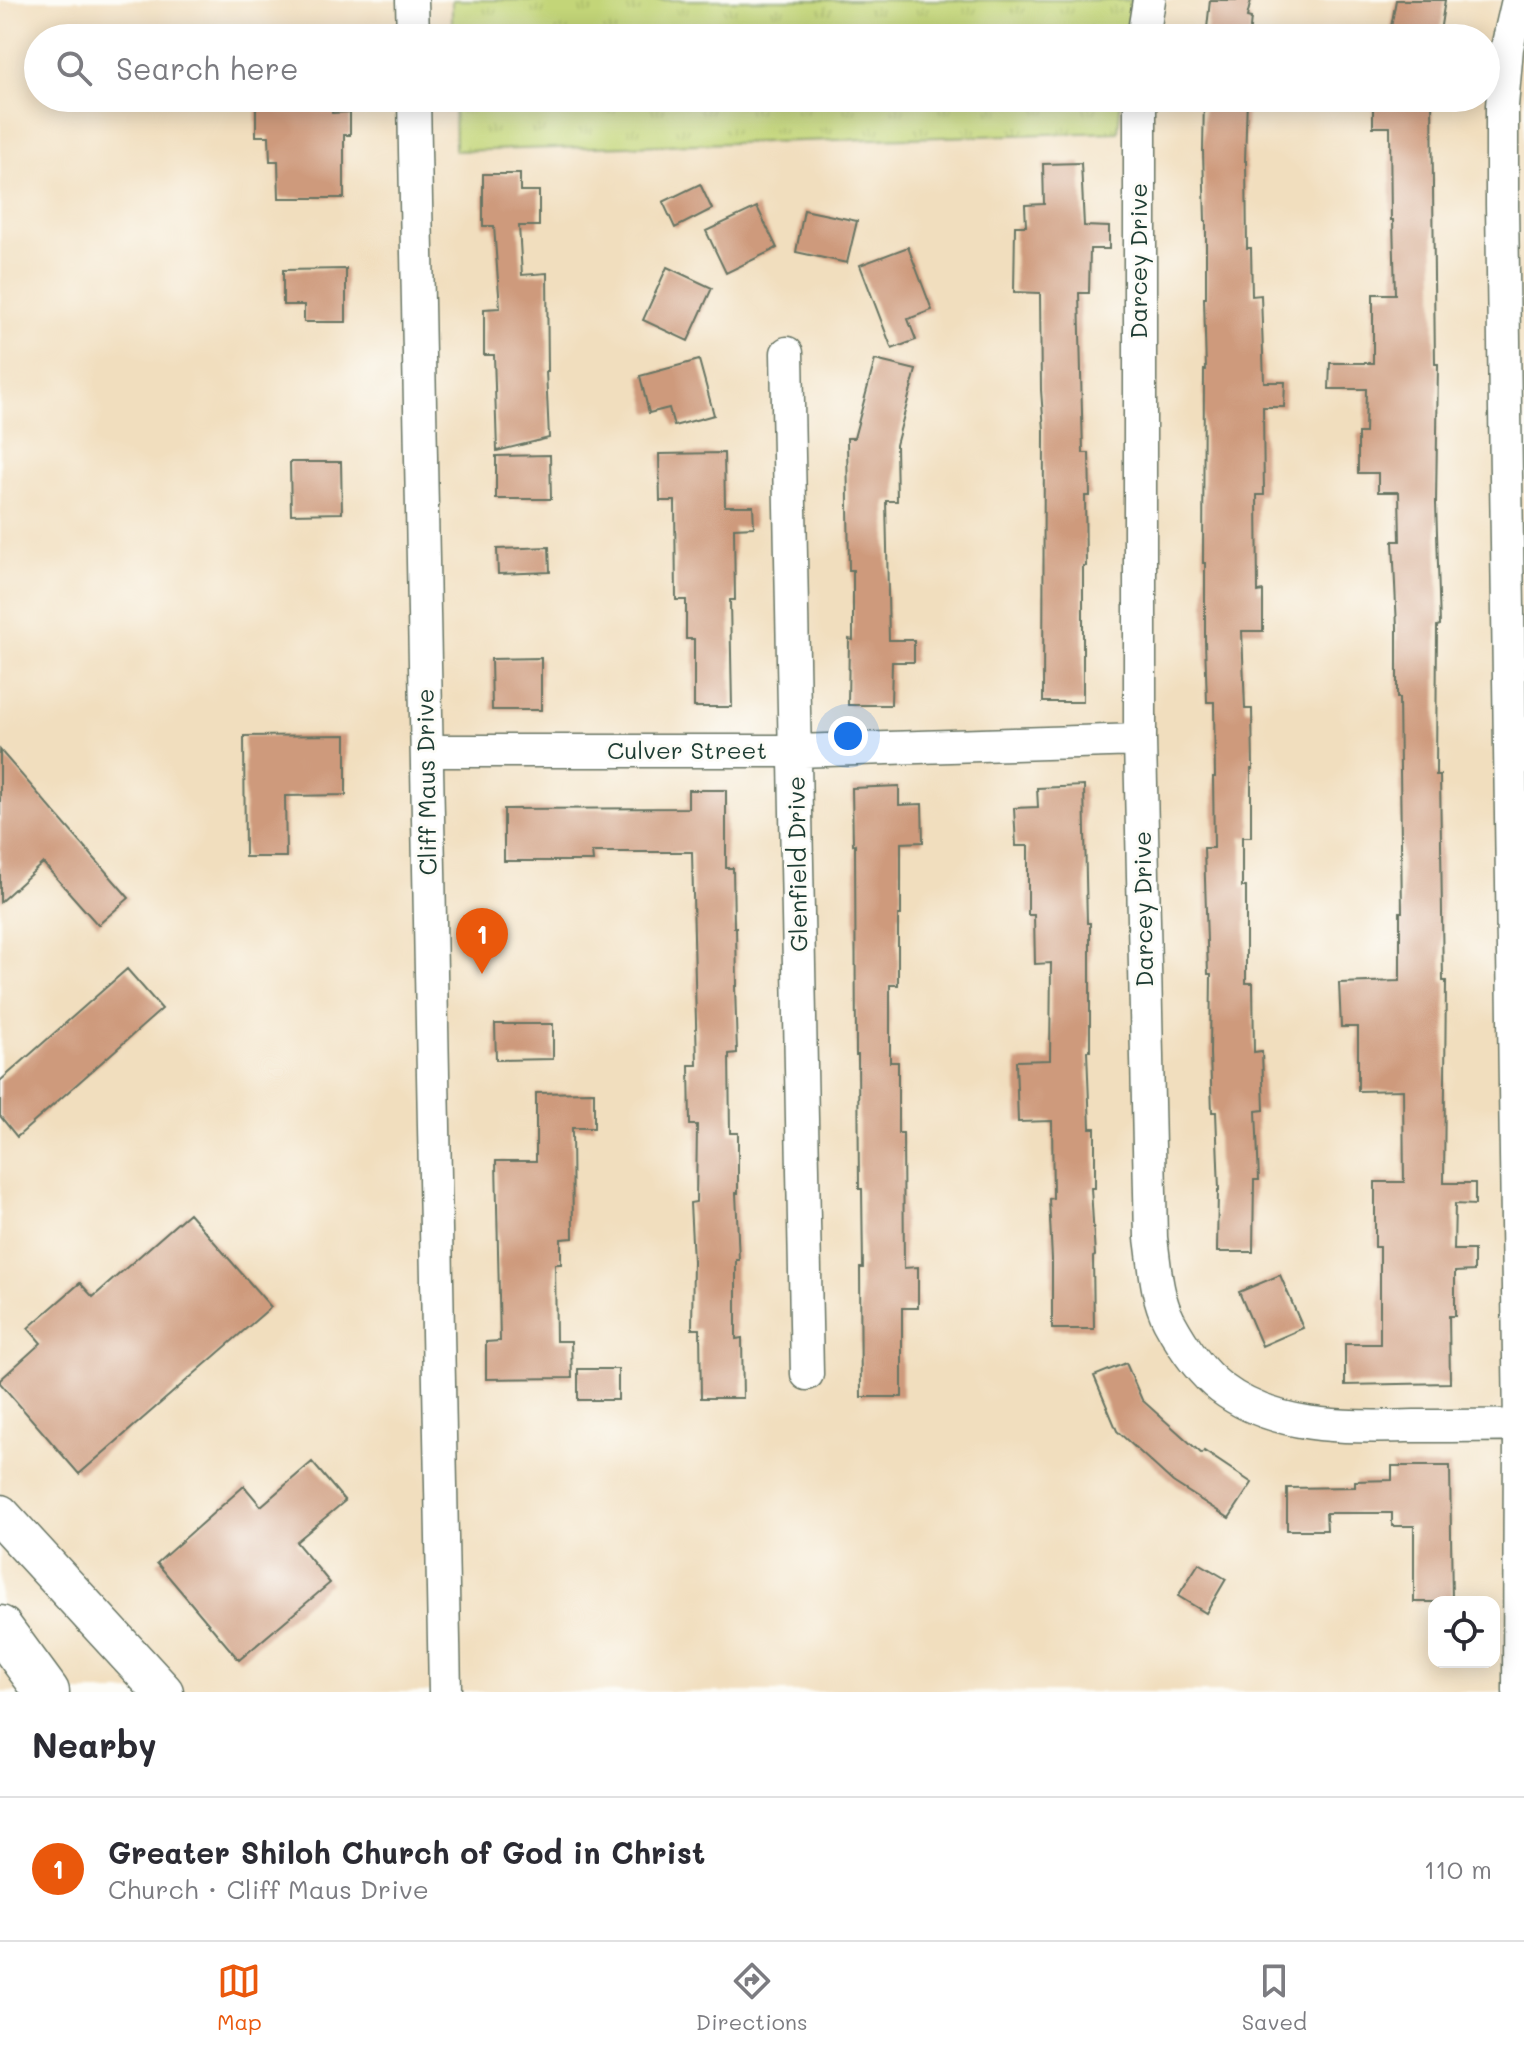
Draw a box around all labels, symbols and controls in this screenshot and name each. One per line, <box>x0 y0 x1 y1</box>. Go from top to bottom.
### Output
search box <box>24 24 1500 112</box>
icon: search <box>52 46 96 90</box>
text: Search here <box>116 48 299 88</box>
street label: Darcey Drive <box>1122 183 1153 339</box>
street label: Cliff Maus Drive <box>408 688 443 876</box>
your location <box>828 716 868 756</box>
street label: Culver Street <box>607 734 767 765</box>
street label: Glenfield Drive <box>779 776 814 952</box>
street label: Darcey Drive <box>1126 831 1159 987</box>
pin: 1 <box>456 908 508 974</box>
map controls <box>1428 1596 1500 1668</box>
button: locate <box>1428 1596 1500 1668</box>
text: Nearby <box>32 1722 157 1767</box>
text: Greater Shiloh Church of God in Christ <box>108 1832 705 1872</box>
text: 1 <box>52 1852 64 1886</box>
text: 110 m <box>1424 1852 1492 1886</box>
text: Church · Cliff Maus Drive <box>108 1872 429 1906</box>
tab: Map <box>217 1959 262 2036</box>
tab: Directions <box>696 1959 808 2036</box>
tab: Saved <box>1242 1959 1307 2036</box>

